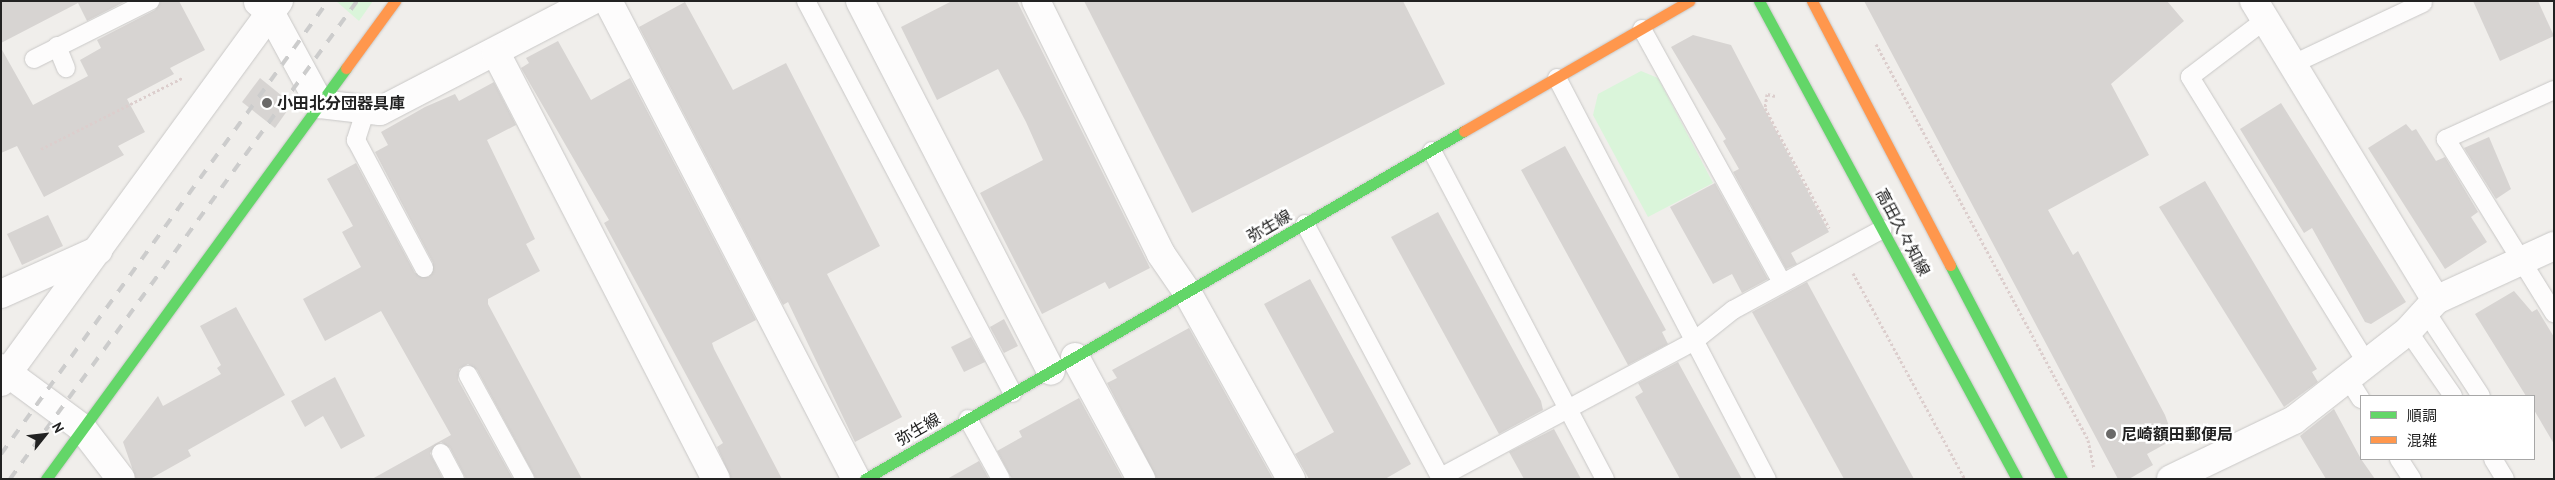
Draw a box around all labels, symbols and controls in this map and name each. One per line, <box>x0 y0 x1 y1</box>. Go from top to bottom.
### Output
place label: 小田北分団器具庫 <box>277 93 405 113</box>
marker: 小田北分団器具庫 <box>261 97 273 109</box>
street label: 高田久々知線 <box>1872 185 1934 279</box>
street label: 弥生線 <box>1243 206 1295 246</box>
legend <box>2360 395 2535 460</box>
text: 順調 <box>2407 406 2437 425</box>
street label: 弥生線 <box>892 409 944 449</box>
north arrow <box>20 410 70 460</box>
text: N <box>48 419 68 436</box>
place label: 尼崎額田郵便局 <box>2121 424 2233 444</box>
marker: 尼崎額田郵便局 <box>2105 428 2117 440</box>
text: 混雑 <box>2407 431 2437 450</box>

